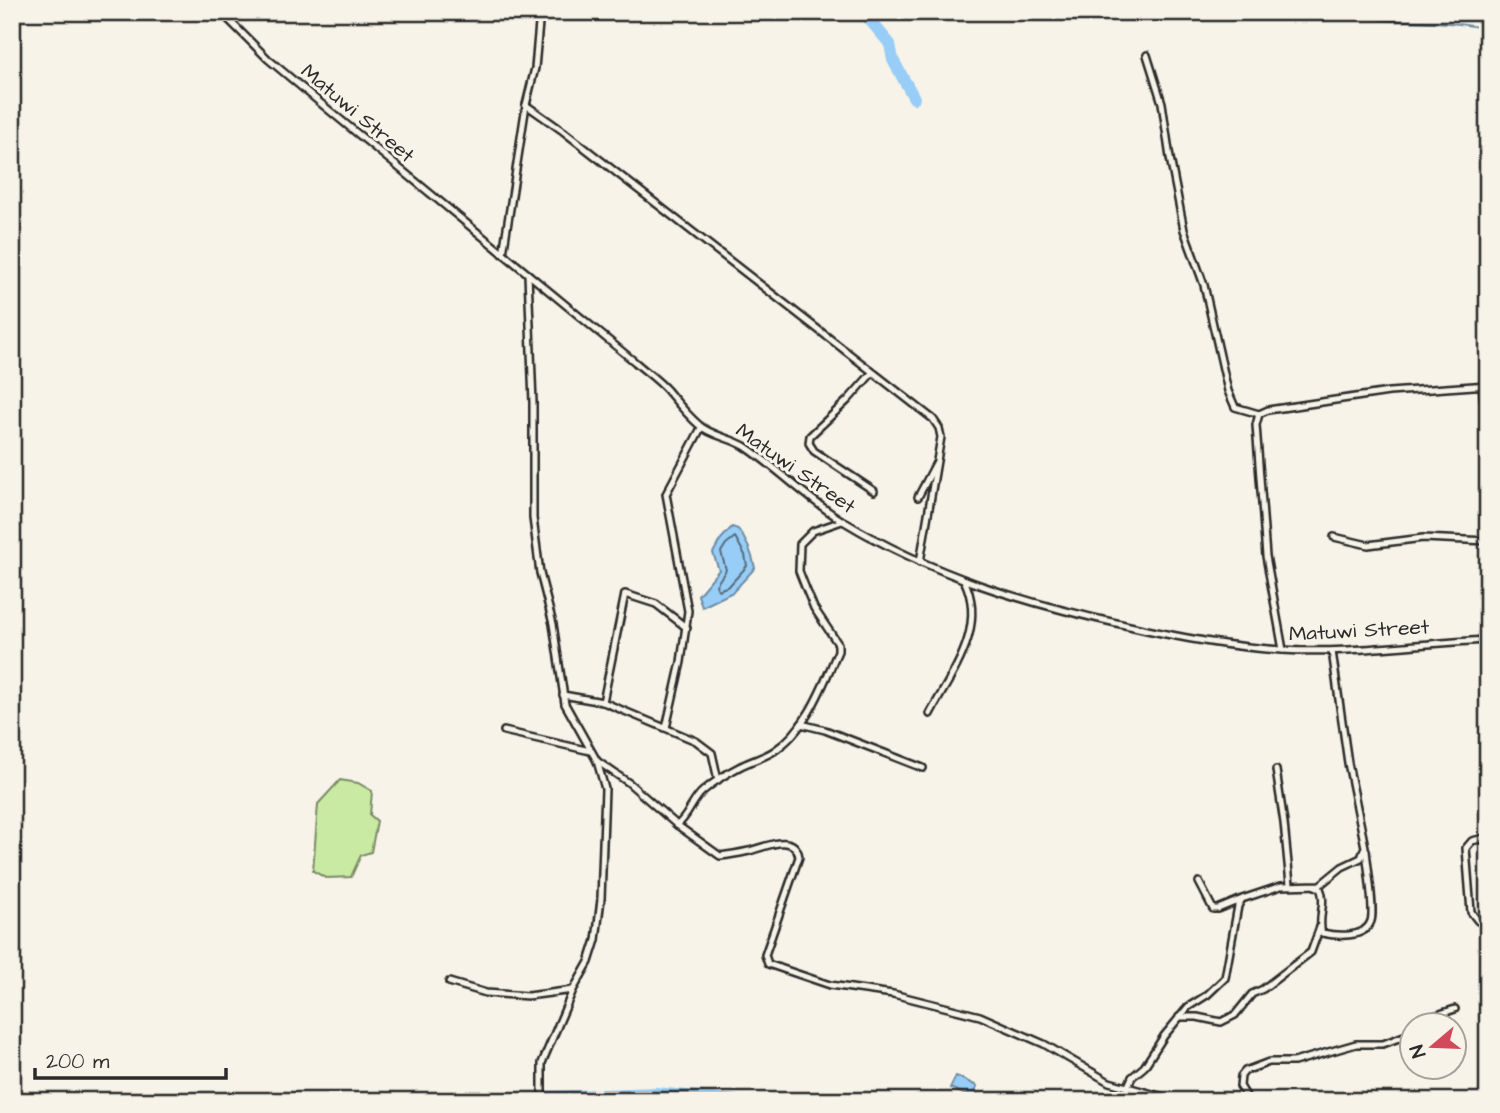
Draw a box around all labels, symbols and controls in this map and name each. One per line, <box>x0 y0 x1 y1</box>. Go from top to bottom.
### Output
street label: Matuwi Street <box>295 57 421 170</box>
street label: Matuwi Street <box>730 416 862 521</box>
street label: Matuwi Street <box>1288 612 1430 649</box>
north arrow <box>1398 1012 1468 1082</box>
scale bar <box>35 1036 226 1080</box>
text: N <box>1404 1041 1433 1061</box>
text: 200 m <box>46 1047 110 1076</box>

